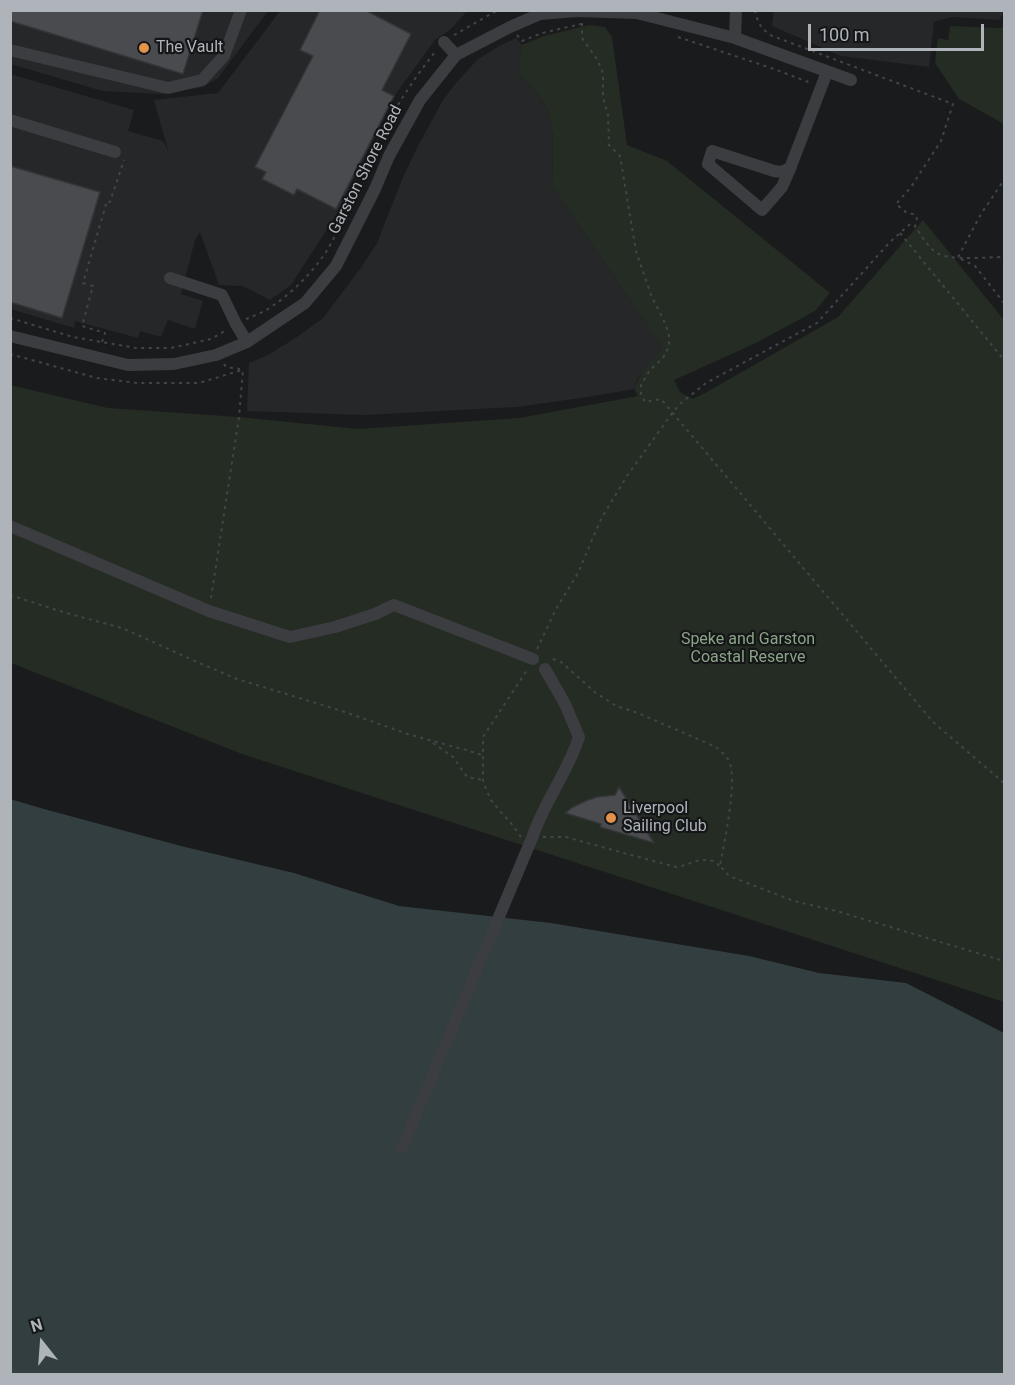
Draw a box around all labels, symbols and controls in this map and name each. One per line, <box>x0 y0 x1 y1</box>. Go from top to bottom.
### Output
scale bar <box>811 12 986 50</box>
text: 100 m <box>819 24 870 45</box>
place label: The Vault <box>156 38 223 58</box>
marker: The Vault <box>137 41 151 55</box>
street label: Garston Shore Road <box>325 102 407 238</box>
park label: Speke and Garston Coastal Reserve <box>681 630 815 668</box>
place label: Liverpool Sailing Club <box>623 799 707 837</box>
marker: Liverpool Sailing Club <box>604 811 618 825</box>
north arrow <box>12 1313 72 1373</box>
text: N <box>28 1315 45 1336</box>

